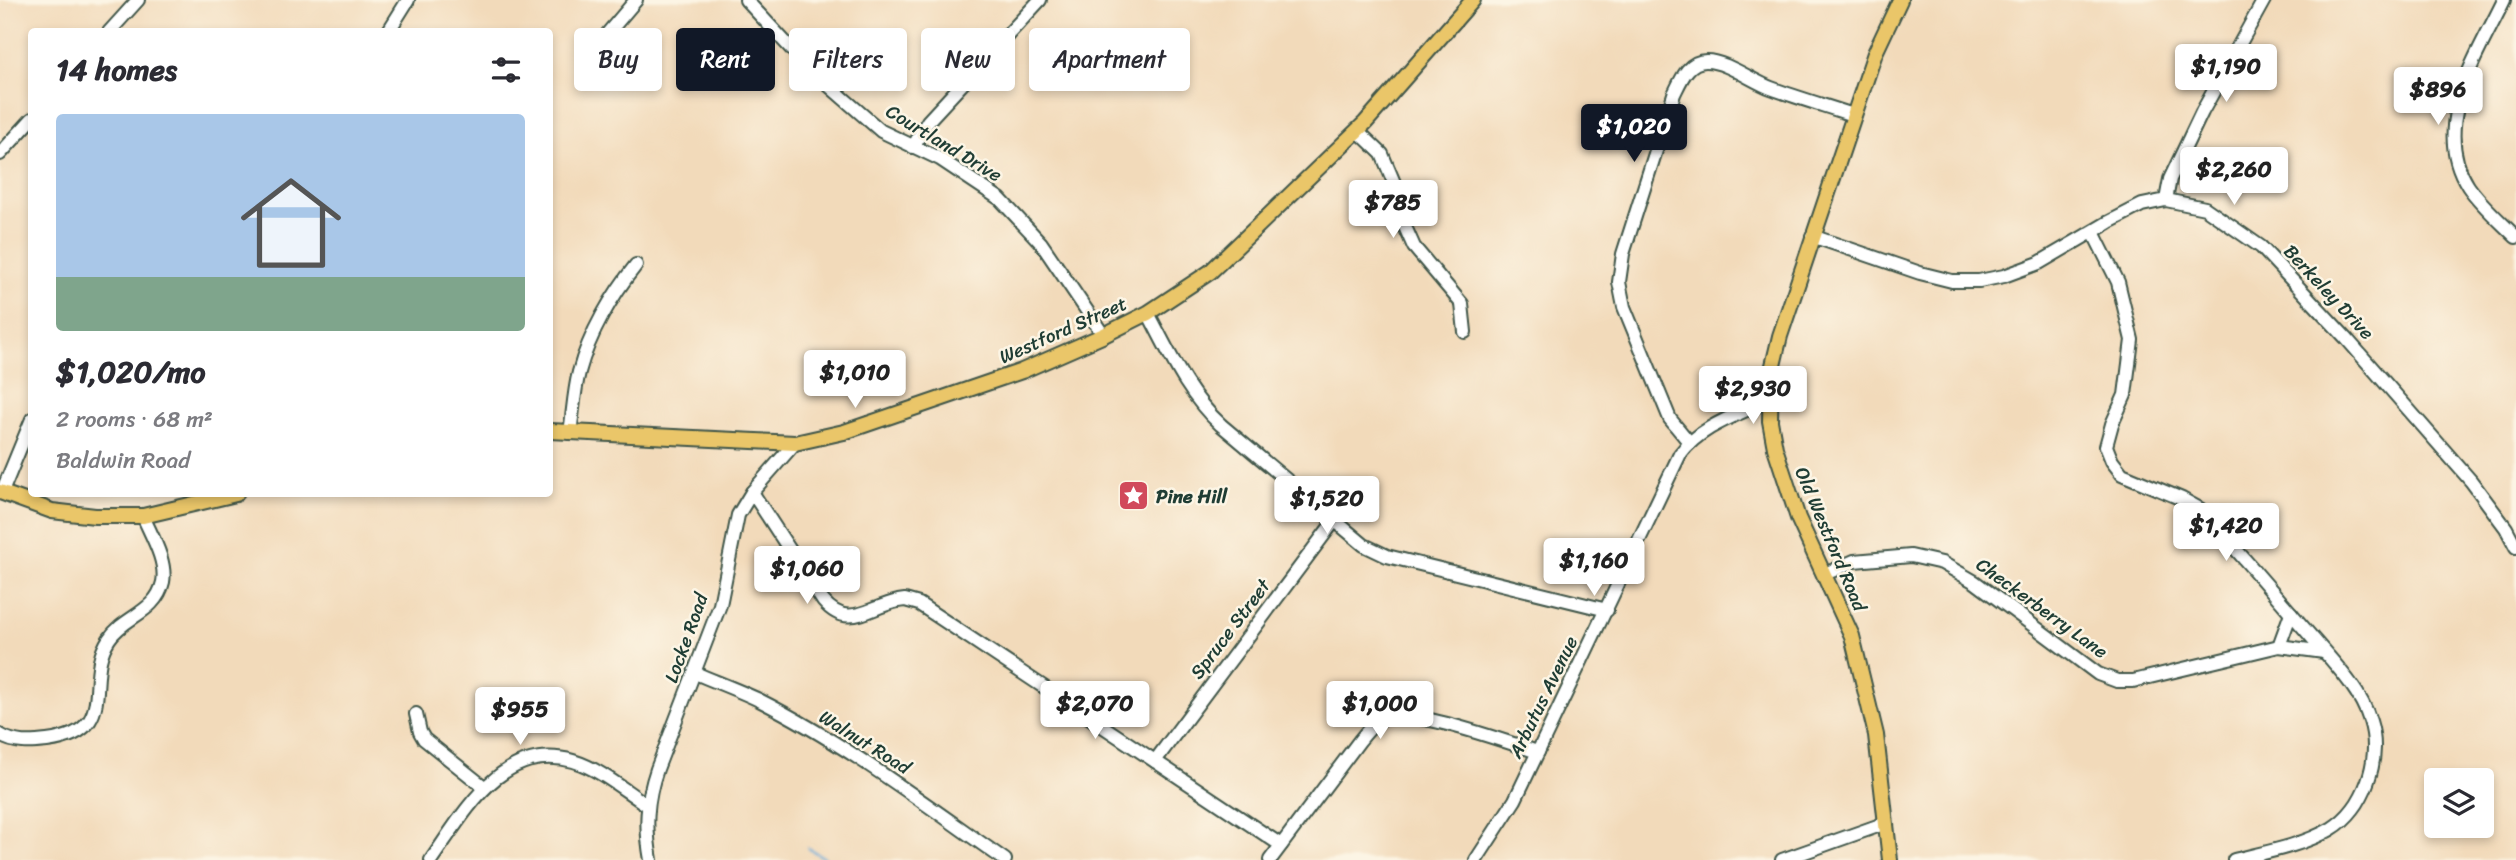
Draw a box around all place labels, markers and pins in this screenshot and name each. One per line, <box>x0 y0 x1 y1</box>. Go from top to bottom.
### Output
pin: $1,190 <box>2169 44 2283 104</box>
pin: $896 <box>2397 68 2479 127</box>
pin: $1,020 <box>1577 104 1691 164</box>
pin: $2,260 <box>2177 148 2291 207</box>
pin: $785 <box>1352 180 1434 240</box>
pin: $1,010 <box>798 350 912 410</box>
pin: $2,930 <box>1696 366 1810 426</box>
pin: $1,520 <box>1270 476 1384 536</box>
place icon: Pine Hill <box>1116 479 1150 513</box>
place label: Pine Hill <box>1156 480 1228 513</box>
pin: $1,420 <box>2169 504 2283 563</box>
pin: $1,160 <box>1537 538 1651 598</box>
pin: $1,060 <box>750 546 864 606</box>
pin: $2,070 <box>1038 682 1152 741</box>
pin: $1,000 <box>1323 682 1437 741</box>
pin: $955 <box>479 688 561 747</box>

